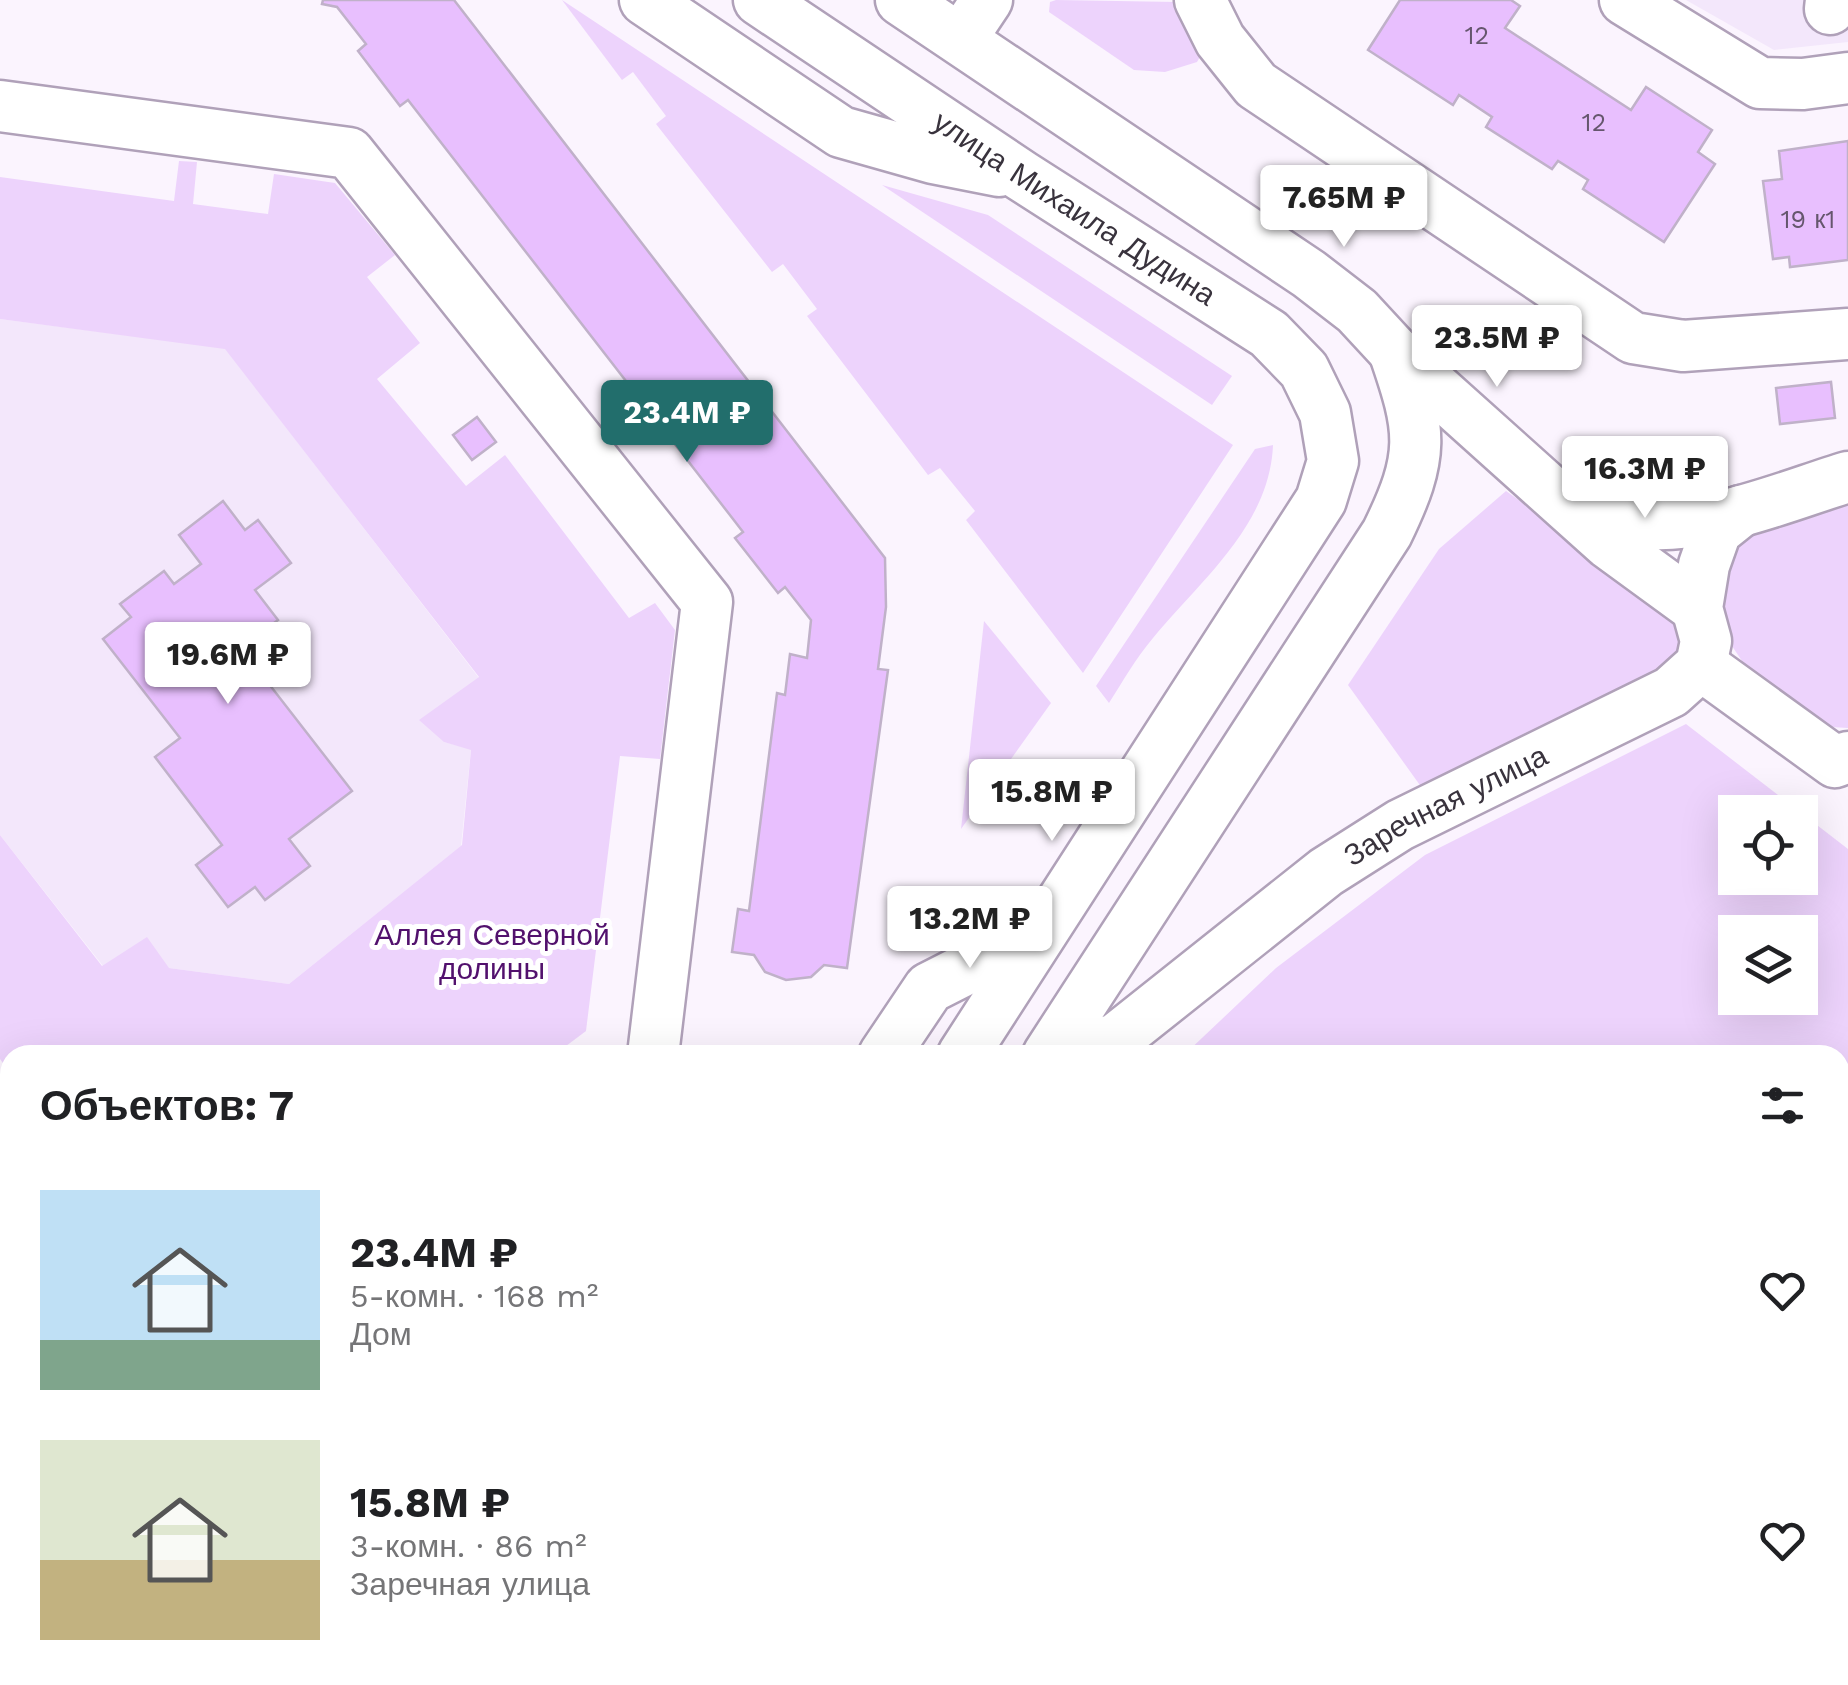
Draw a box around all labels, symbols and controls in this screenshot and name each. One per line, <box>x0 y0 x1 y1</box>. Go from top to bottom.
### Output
house number: 12 <box>1465 21 1489 50</box>
street label: улица Михаила Дудина <box>927 104 1223 312</box>
house number: 12 <box>1582 108 1606 137</box>
pin: 7.65M ₽ <box>1252 165 1436 250</box>
text: 7.65M ₽ <box>1282 178 1406 216</box>
house number: 19 к1 <box>1781 205 1835 234</box>
pin: 23.5M ₽ <box>1405 305 1589 390</box>
text: 23.5M ₽ <box>1434 318 1560 356</box>
pin: 23.4M ₽ <box>595 380 779 465</box>
text: 23.4M ₽ <box>623 393 751 431</box>
pin: 16.3M ₽ <box>1553 436 1737 521</box>
text: 16.3M ₽ <box>1584 449 1706 487</box>
pin: 19.6M ₽ <box>136 622 320 707</box>
text: 19.6M ₽ <box>167 635 289 673</box>
street label: Заречная улица <box>1337 737 1553 873</box>
pin: 15.8M ₽ <box>960 759 1144 844</box>
text: 15.8M ₽ <box>991 772 1113 810</box>
map controls <box>1718 795 1818 1015</box>
button: locate <box>1718 795 1818 895</box>
pin: 13.2M ₽ <box>878 886 1062 971</box>
text: 13.2M ₽ <box>909 899 1031 937</box>
button: layers <box>1718 915 1818 1015</box>
park label: Аллея Северной долины <box>374 917 610 986</box>
icon: filters <box>1755 1078 1810 1133</box>
text: Объектов: 7 <box>40 1081 294 1130</box>
text: 23.4M ₽ <box>350 1228 518 1277</box>
icon: home <box>120 1230 240 1350</box>
icon: heart <box>1755 1263 1810 1318</box>
text: 5-комн. · 168 m² <box>350 1277 598 1315</box>
text: Дом <box>350 1315 412 1353</box>
text: 15.8M ₽ <box>350 1478 510 1527</box>
icon: home <box>120 1480 240 1600</box>
icon: heart <box>1755 1513 1810 1568</box>
text: 3-комн. · 86 m² <box>350 1527 587 1565</box>
text: Заречная улица <box>350 1565 590 1603</box>

